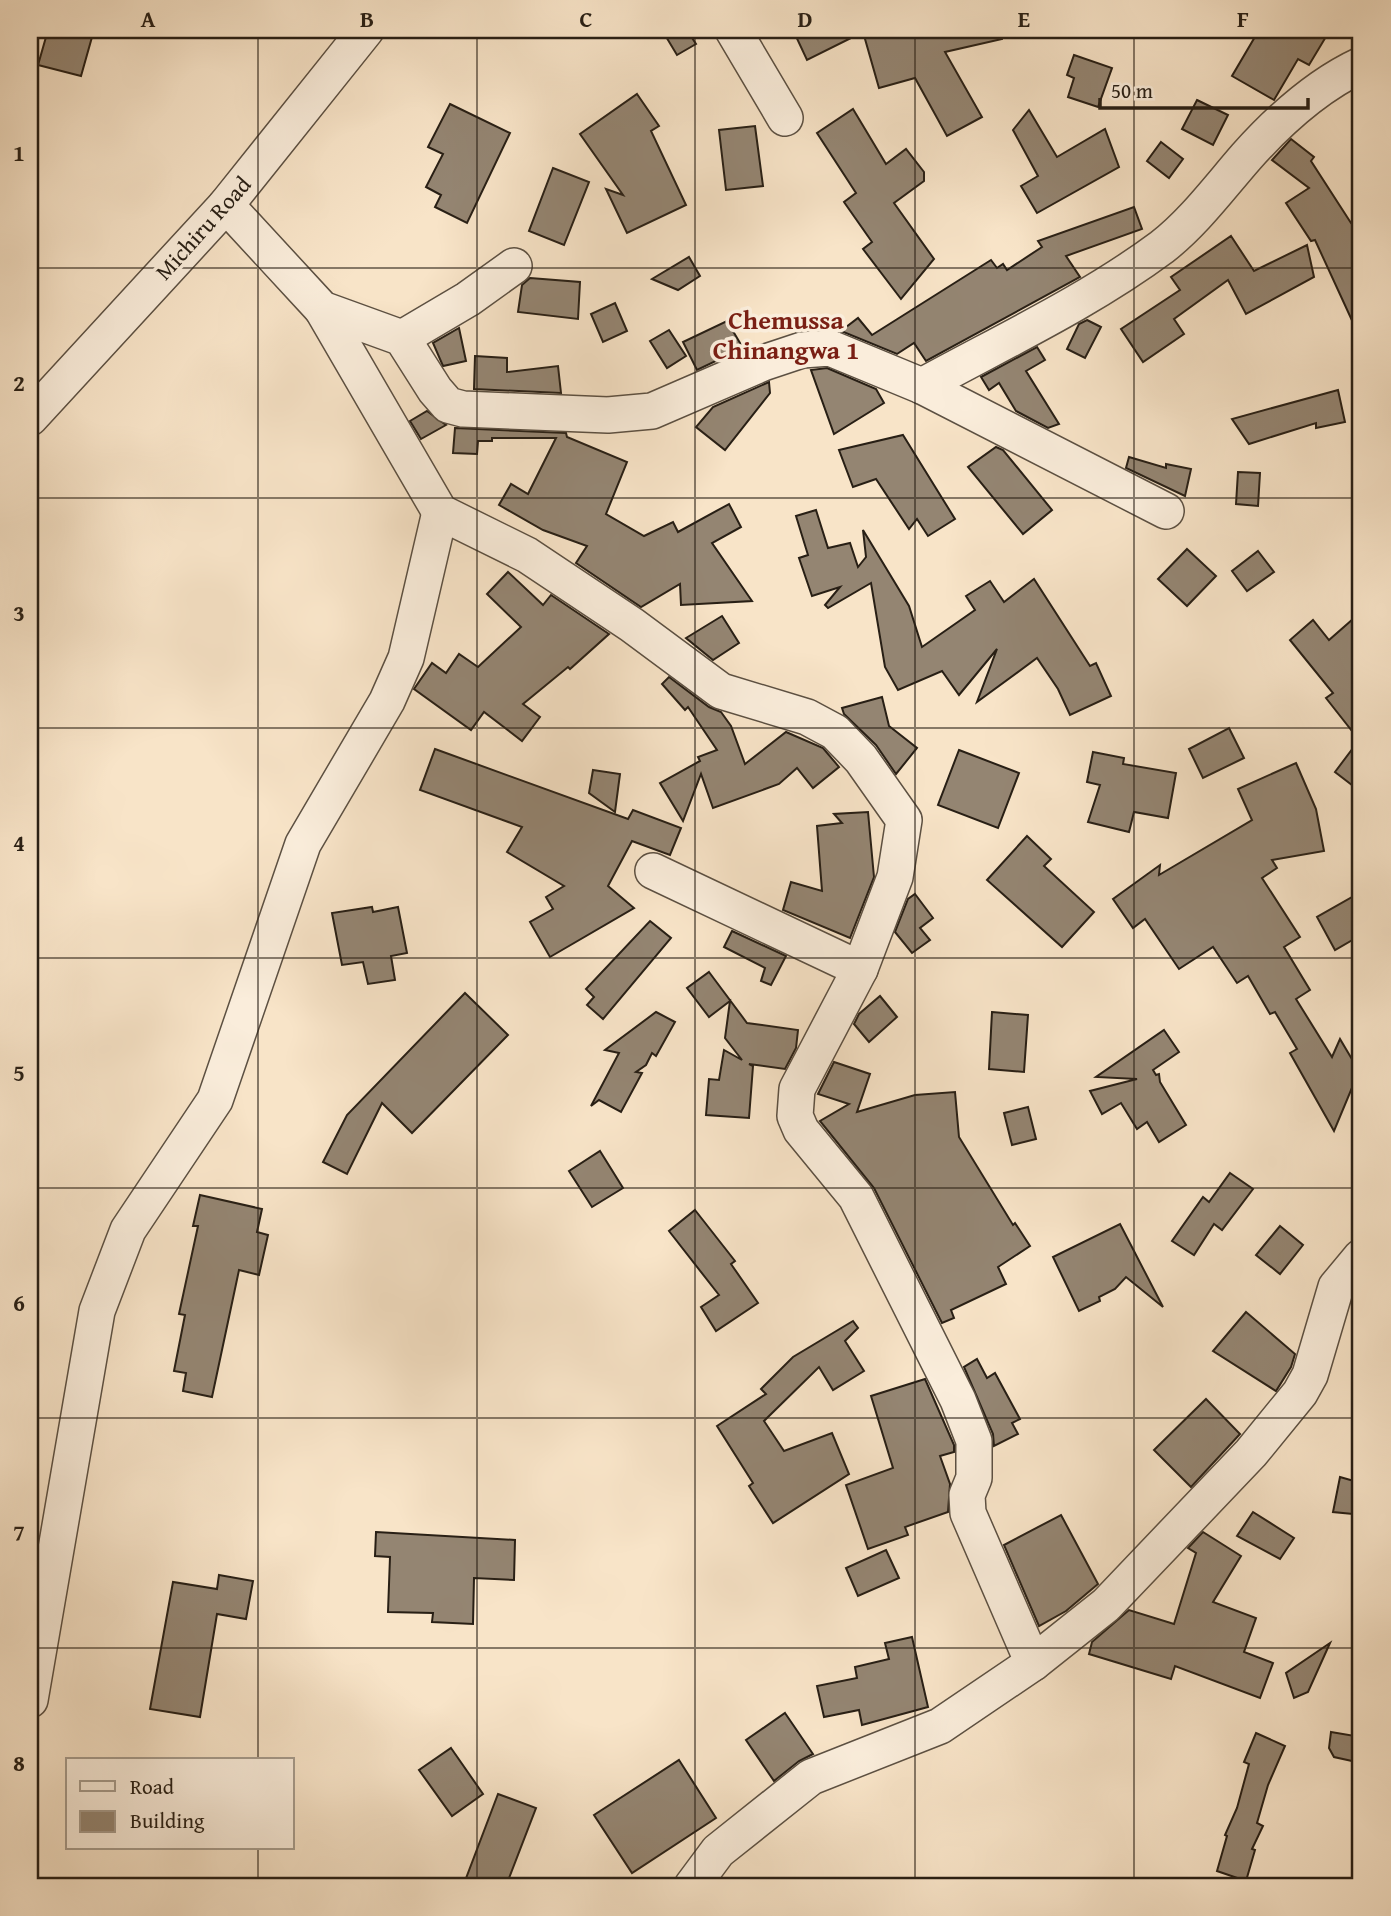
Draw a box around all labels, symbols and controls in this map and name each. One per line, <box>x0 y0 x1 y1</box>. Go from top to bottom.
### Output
text: A <box>141 2 156 35</box>
text: B <box>360 2 374 35</box>
text: C <box>579 2 593 35</box>
text: D <box>798 2 813 35</box>
text: E <box>1018 2 1030 35</box>
text: F <box>1237 2 1249 35</box>
scale bar <box>1100 66 1309 110</box>
text: 50 m <box>1111 75 1153 106</box>
text: 1 <box>13 136 25 169</box>
street label: Michiru Road <box>147 168 259 287</box>
district label: Chemussa Chinangwa 1 <box>713 300 859 369</box>
text: 2 <box>13 366 25 399</box>
text: 3 <box>13 596 25 629</box>
text: 4 <box>13 826 25 859</box>
text: 5 <box>13 1056 25 1089</box>
text: 6 <box>13 1286 25 1319</box>
text: 7 <box>13 1516 25 1549</box>
text: 8 <box>13 1746 25 1779</box>
legend <box>66 1758 294 1850</box>
text: Road <box>130 1771 175 1802</box>
text: Building <box>130 1805 205 1836</box>

